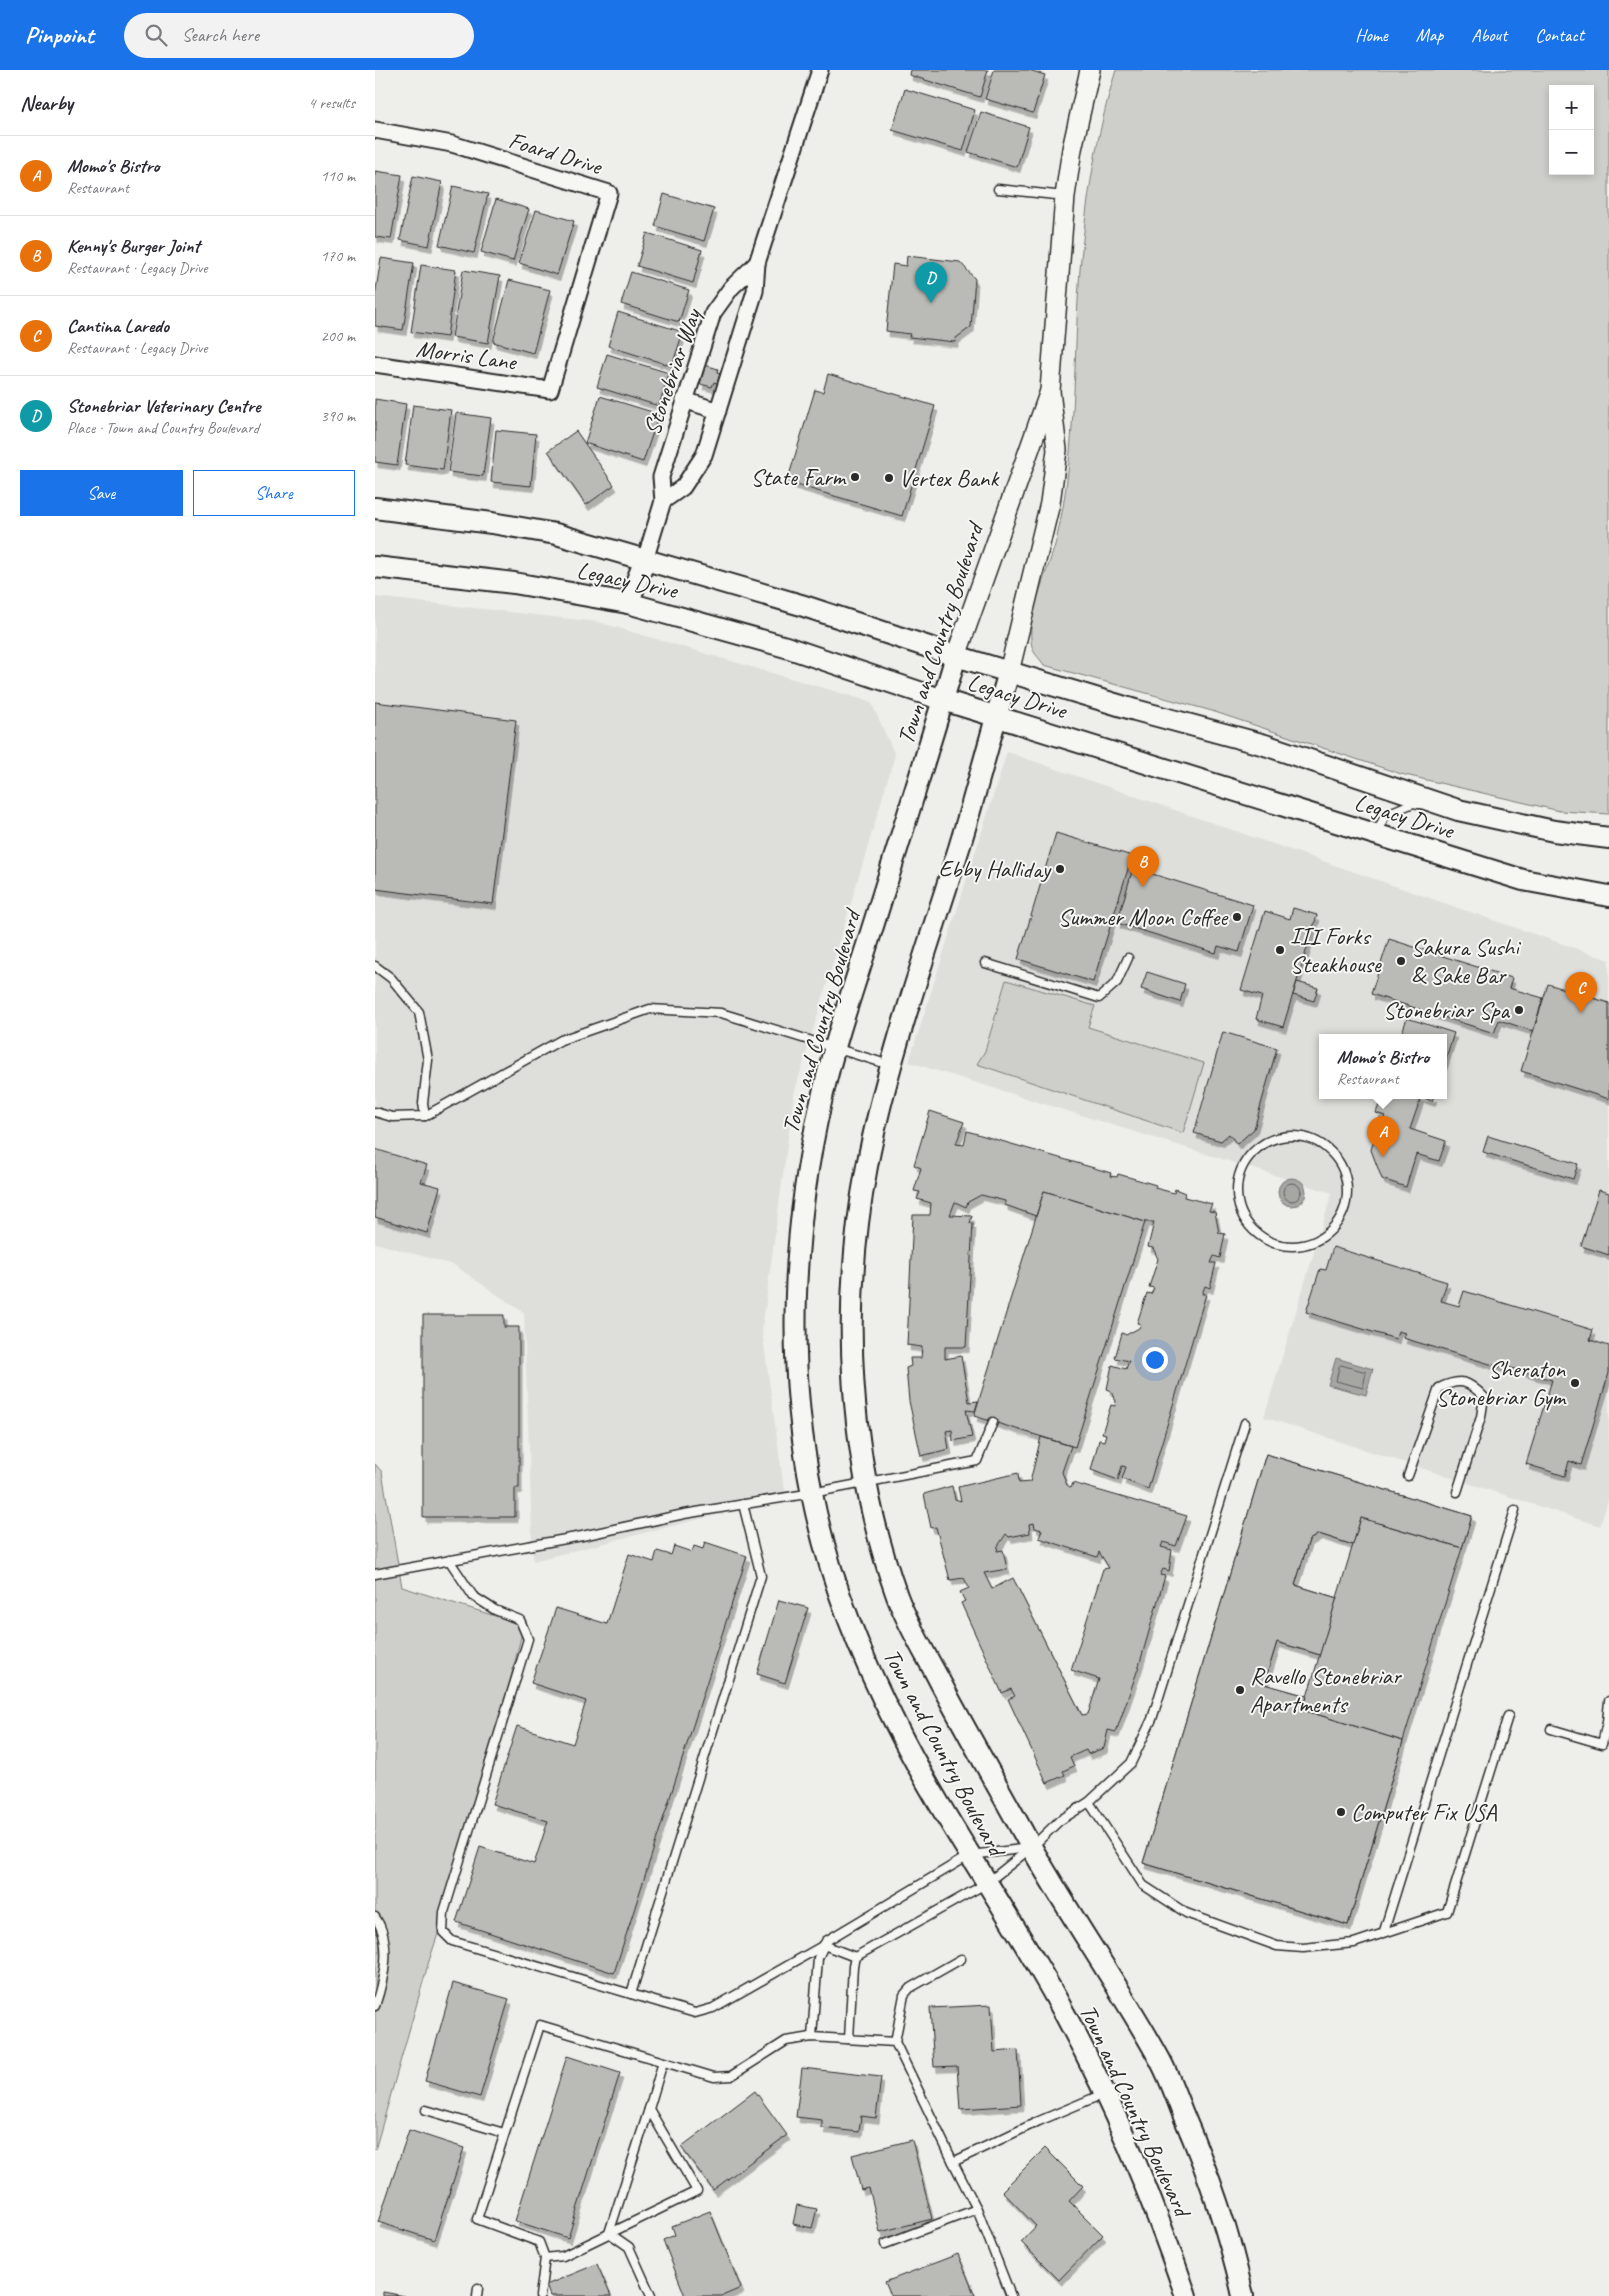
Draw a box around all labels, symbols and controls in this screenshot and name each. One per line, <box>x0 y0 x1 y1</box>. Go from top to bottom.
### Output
search box <box>124 13 474 58</box>
text: Pinpoint <box>25 20 94 50</box>
icon: search <box>142 21 170 49</box>
text: Search here <box>182 23 259 47</box>
text: Home <box>1355 24 1388 46</box>
text: Map <box>1416 24 1443 46</box>
text: About <box>1471 24 1507 46</box>
text: Contact <box>1535 24 1584 46</box>
map controls <box>1549 85 1594 175</box>
button: + <box>1549 85 1594 130</box>
text: Nearby <box>20 90 73 116</box>
text: 4 results <box>308 93 355 113</box>
street label: Foard Drive <box>505 125 607 182</box>
button: − <box>1549 130 1594 175</box>
text: Momo's Bistro <box>67 154 159 178</box>
text: A <box>32 166 40 186</box>
text: 110 m <box>321 166 355 186</box>
text: Restaurant <box>67 178 129 198</box>
text: Kenny's Burger Joint <box>67 234 200 258</box>
text: B <box>32 246 40 266</box>
text: 170 m <box>321 246 355 266</box>
text: Restaurant · Legacy Drive <box>67 258 207 278</box>
pin: D <box>915 262 947 303</box>
street label: Stonebriar Way <box>637 304 708 439</box>
text: Cantina Laredo <box>67 314 169 338</box>
text: C <box>32 326 40 346</box>
text: 200 m <box>321 326 355 346</box>
street label: Morris Lane <box>414 333 520 377</box>
text: Restaurant · Legacy Drive <box>67 338 207 358</box>
text: Stonebriar Veterinary Centre <box>67 394 260 418</box>
text: D <box>31 406 41 426</box>
text: 390 m <box>321 406 355 426</box>
text: Place · Town and Country Boulevard <box>67 418 259 438</box>
place label: State Farm <box>750 462 848 492</box>
place label: Vertex Bank <box>899 463 1000 493</box>
button: Save <box>20 470 183 516</box>
button: Share <box>193 470 355 516</box>
marker: State Farm <box>849 471 861 483</box>
marker: Vertex Bank <box>883 472 895 484</box>
street label: Town and Country Boulevard <box>890 517 991 748</box>
street label: Legacy Drive <box>574 555 682 606</box>
street label: Legacy Drive <box>964 667 1072 726</box>
street label: Legacy Drive <box>1351 787 1459 846</box>
pin: B <box>1127 846 1159 887</box>
place label: Ebby Halliday <box>938 854 1052 884</box>
marker: Ebby Halliday <box>1054 863 1066 875</box>
place label: Summer Moon Coffee <box>1058 902 1229 932</box>
street label: Town and Country Boulevard <box>775 904 868 1137</box>
marker: Summer Moon Coffee <box>1231 911 1243 923</box>
place label: III Forks Steakhouse <box>1290 921 1383 979</box>
place label: Sakura Sushi & Sake Bar <box>1411 932 1521 990</box>
marker: III Forks Steakhouse <box>1274 944 1286 956</box>
marker: Sakura Sushi & Sake Bar <box>1395 955 1407 967</box>
pin: C <box>1565 972 1597 1013</box>
place label: Stonebriar Spa <box>1383 995 1510 1025</box>
marker: Stonebriar Spa <box>1513 1004 1525 1016</box>
popup <box>1319 1034 1447 1099</box>
text: Momo's Bistro <box>1337 1045 1429 1069</box>
text: Restaurant <box>1337 1069 1399 1089</box>
pin: A <box>1367 1116 1399 1157</box>
your location <box>1142 1347 1168 1373</box>
place label: Sheraton Stonebriar Gym <box>1436 1354 1568 1412</box>
marker: Sheraton Stonebriar Gym <box>1569 1377 1581 1389</box>
street label: Town and Country Boulevard <box>877 1644 1013 1864</box>
place label: Ravello Stonebriar Apartments <box>1250 1661 1403 1719</box>
marker: Ravello Stonebriar Apartments <box>1234 1684 1246 1696</box>
place label: Computer Fix USA <box>1351 1797 1498 1827</box>
marker: Computer Fix USA <box>1335 1806 1347 1818</box>
street label: Town and Country Boulevard <box>1073 2000 1199 2224</box>

